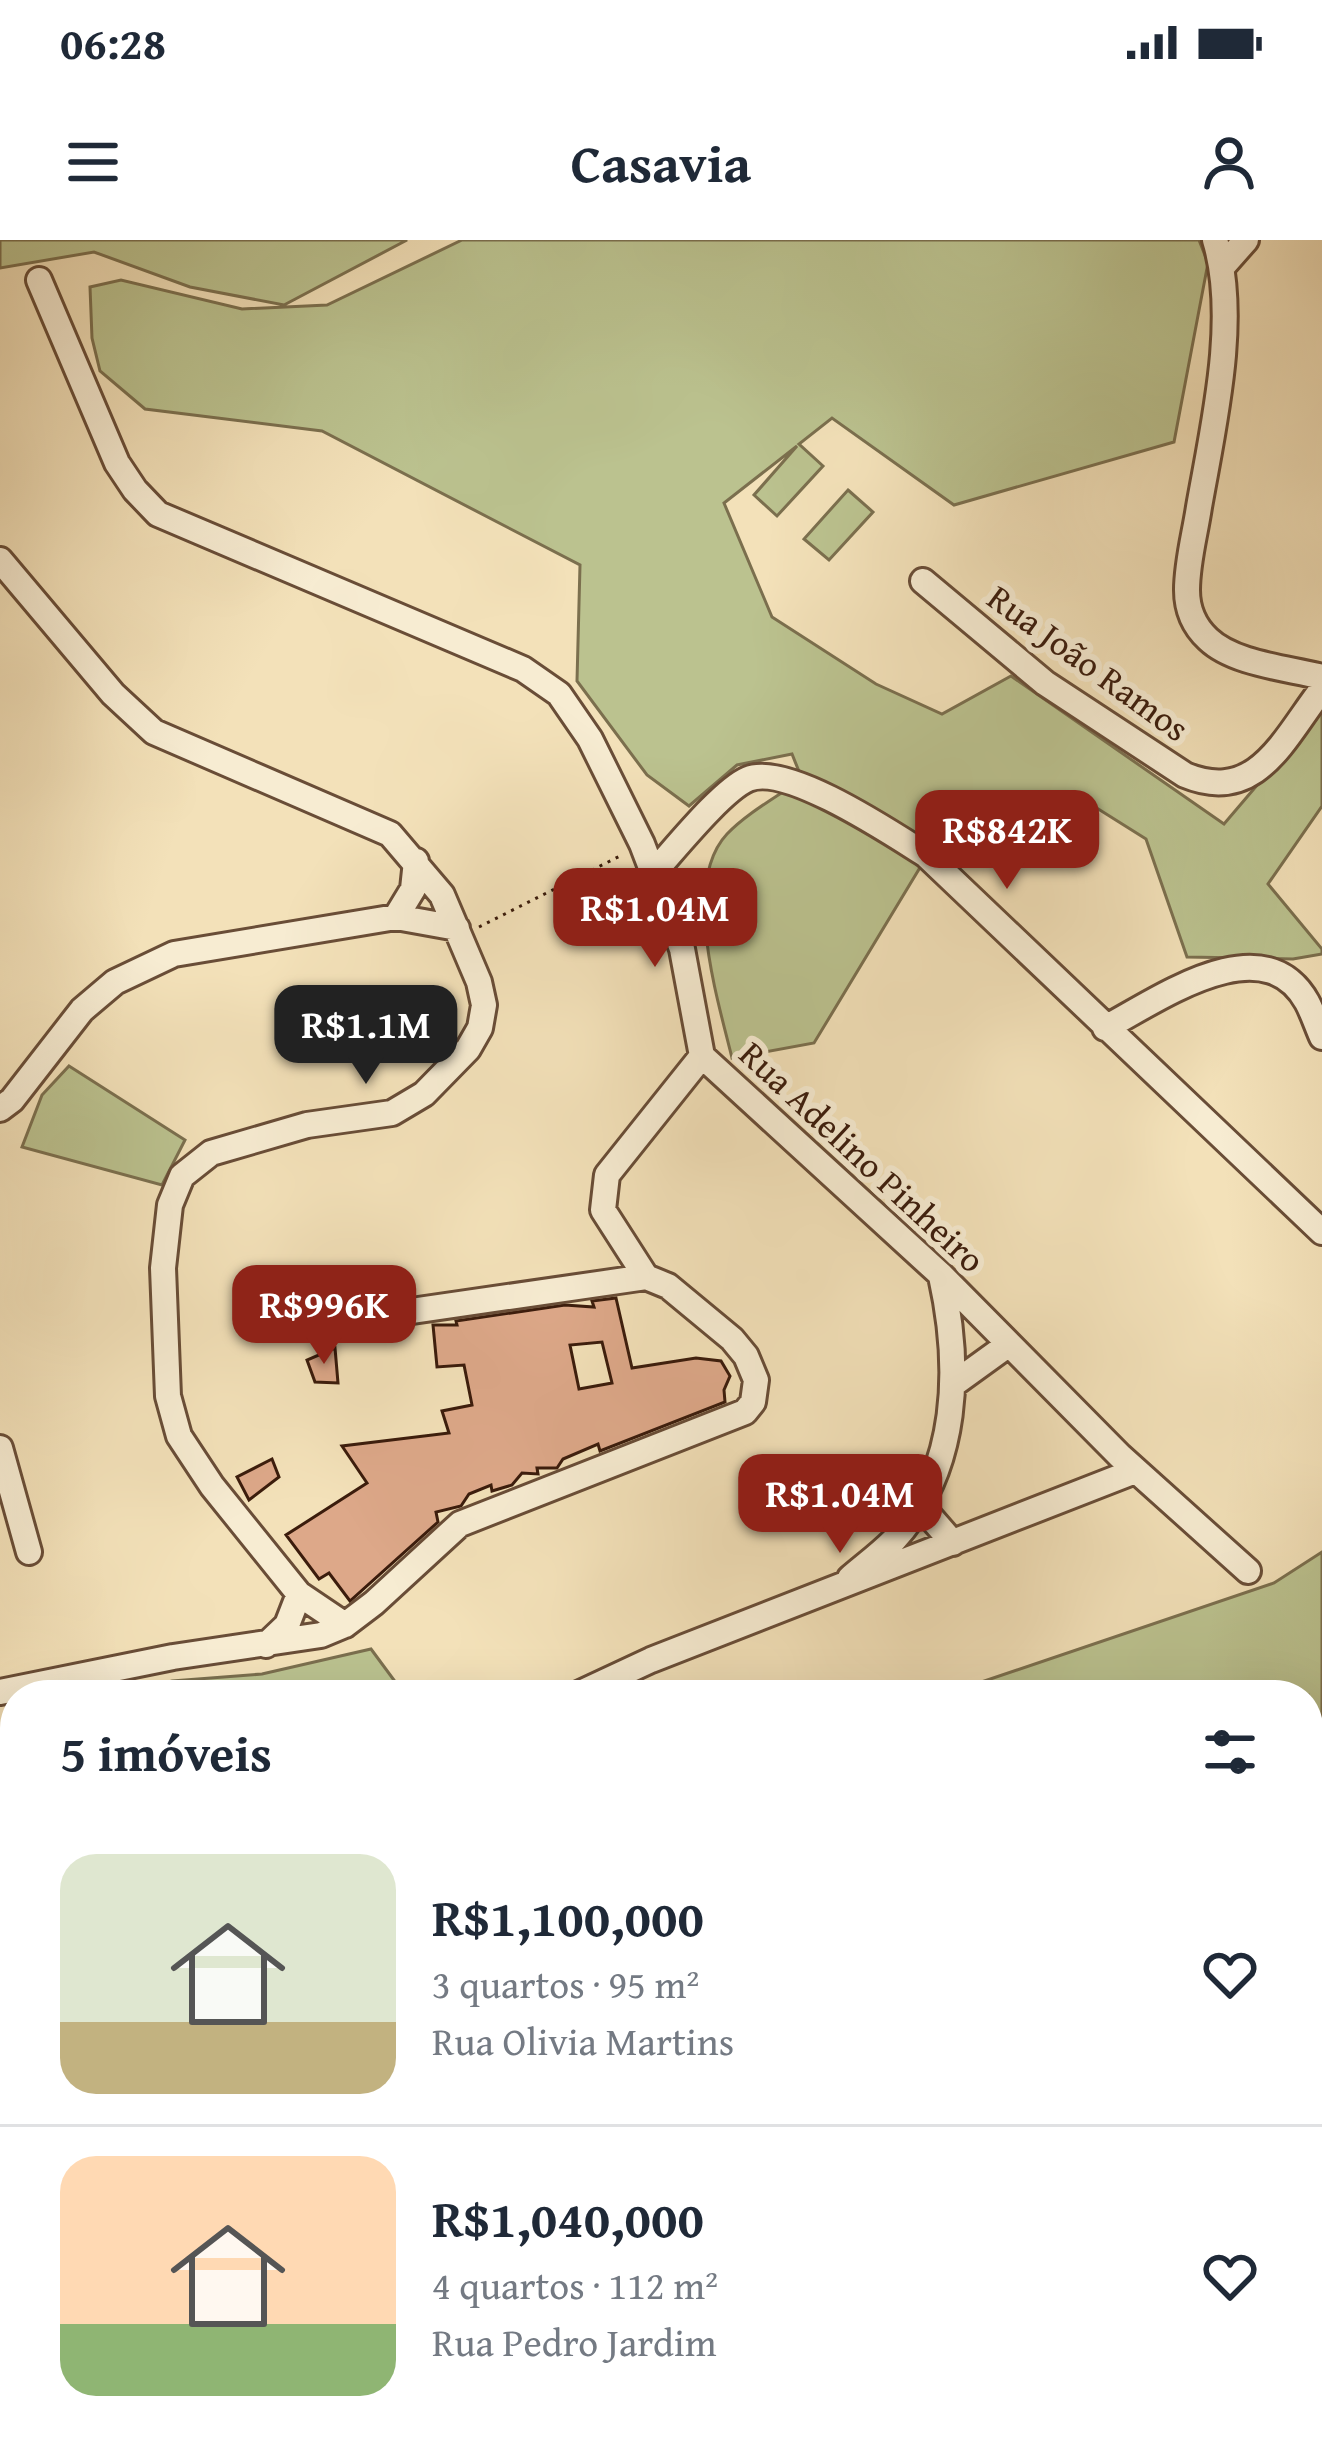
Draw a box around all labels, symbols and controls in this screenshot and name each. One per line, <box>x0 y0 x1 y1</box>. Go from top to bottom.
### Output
text: 06:28 <box>60 10 166 75</box>
text: Casavia <box>571 123 751 202</box>
icon: menu <box>60 129 126 195</box>
icon: person <box>1196 129 1262 195</box>
street label: Rua João Ramos <box>977 571 1201 753</box>
pin: R$842K <box>909 790 1105 892</box>
text: R$842K <box>942 800 1072 857</box>
pin: R$1.04M <box>544 868 766 970</box>
text: R$1.04M <box>580 878 730 935</box>
pin: R$1.1M <box>268 985 464 1087</box>
text: R$1.1M <box>301 995 431 1052</box>
street label: Rua Adelino Pinheiro <box>728 1028 998 1284</box>
pin: R$996K <box>226 1265 422 1367</box>
text: R$996K <box>259 1275 389 1332</box>
pin: R$1.04M <box>729 1454 951 1556</box>
text: R$1.04M <box>765 1464 915 1521</box>
text: 5 imóveis <box>60 1715 272 1790</box>
icon: filters <box>1197 1719 1263 1785</box>
text: R$1,100,000 <box>432 1880 704 1955</box>
icon: home <box>156 1902 300 2046</box>
icon: heart <box>1197 1941 1263 2007</box>
text: 3 quartos · 95 m² <box>432 1955 699 2012</box>
text: Rua Olivia Martins <box>432 2012 734 2069</box>
text: R$1,040,000 <box>432 2181 704 2256</box>
icon: home <box>156 2204 300 2348</box>
icon: heart <box>1197 2243 1263 2309</box>
text: 4 quartos · 112 m² <box>432 2256 718 2313</box>
text: Rua Pedro Jardim <box>432 2313 717 2370</box>

